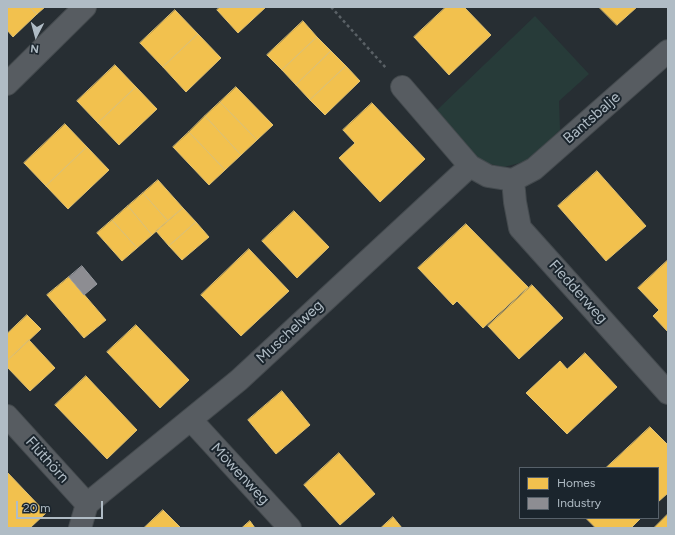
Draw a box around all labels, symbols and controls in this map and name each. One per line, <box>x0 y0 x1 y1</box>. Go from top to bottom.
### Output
north arrow <box>16 16 56 56</box>
text: N <box>30 42 40 55</box>
street label: Bantsbalje <box>560 88 624 148</box>
street label: Fledderweg <box>545 257 611 327</box>
street label: Muschelweg <box>253 297 327 367</box>
street label: Flüthörn <box>22 433 72 487</box>
street label: Möwenweg <box>207 439 273 509</box>
legend <box>519 467 659 519</box>
text: Homes <box>557 476 595 490</box>
scale bar <box>18 493 105 519</box>
text: Industry <box>557 496 601 510</box>
text: 20 m <box>23 501 51 515</box>

